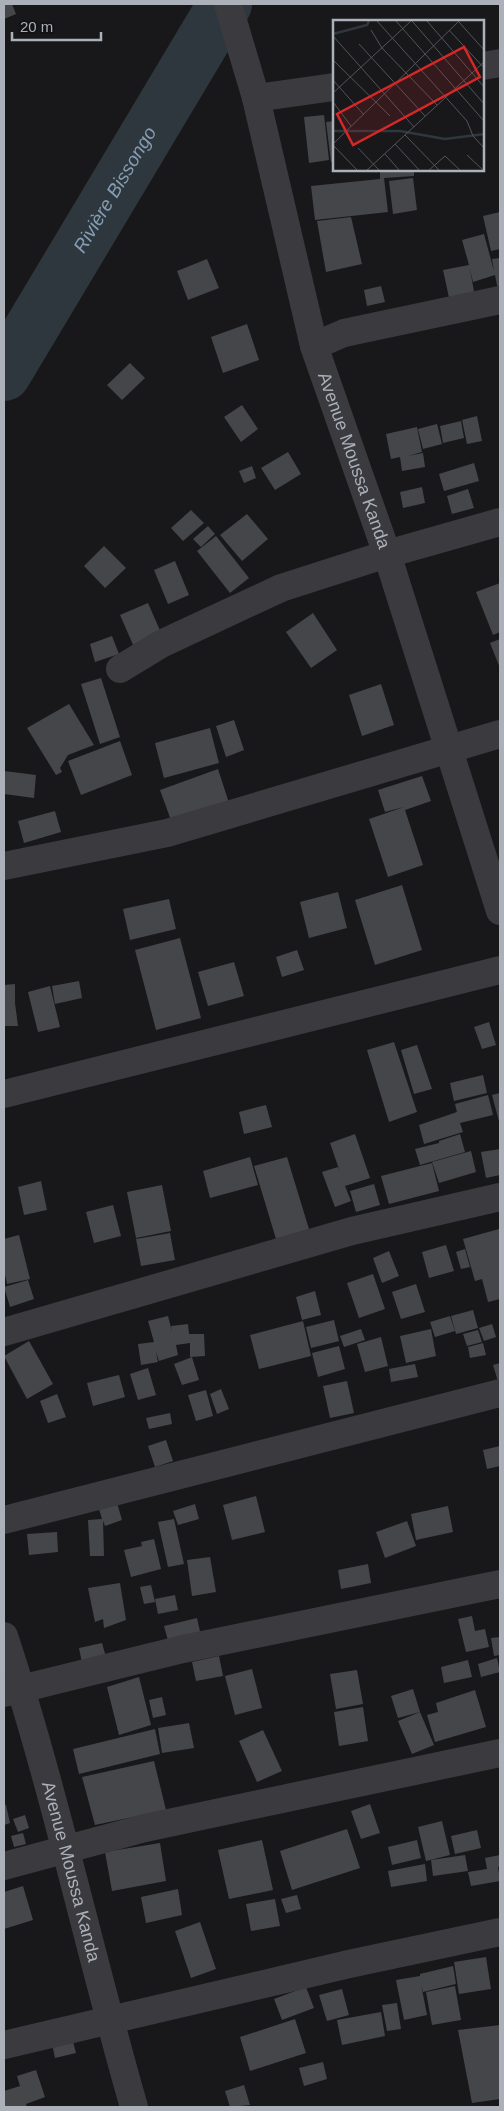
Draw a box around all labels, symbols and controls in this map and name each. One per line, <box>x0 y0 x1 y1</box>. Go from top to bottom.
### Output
scale bar <box>12 10 101 42</box>
text: 20 m <box>20 18 53 35</box>
inset map <box>333 20 484 171</box>
water label: Rivière Bissongo <box>69 123 160 256</box>
street label: Avenue Moussa Kanda <box>314 369 395 552</box>
street label: Avenue Moussa Kanda <box>38 1779 105 1965</box>

